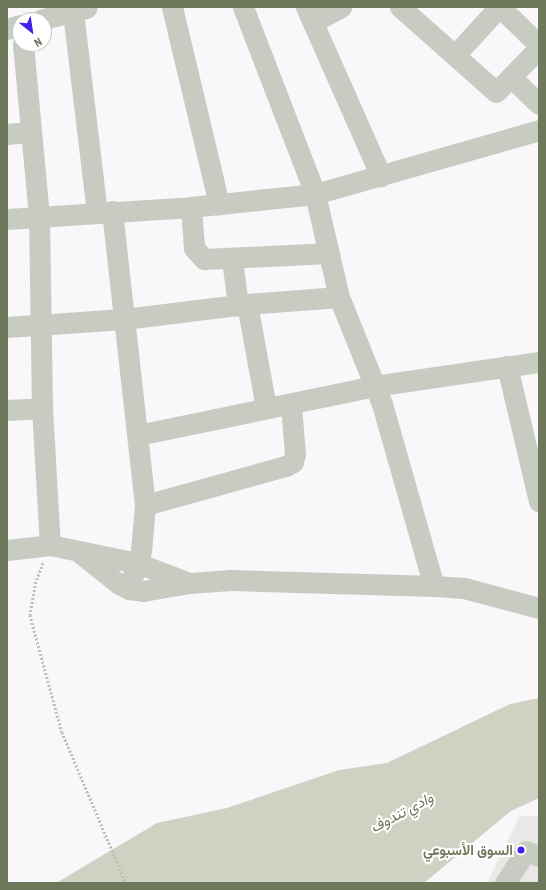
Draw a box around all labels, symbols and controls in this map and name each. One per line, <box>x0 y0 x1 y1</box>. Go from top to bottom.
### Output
north arrow <box>12 12 52 52</box>
text: N <box>32 35 44 49</box>
water label: وادي تندوف <box>367 789 437 837</box>
place label: السوق الأسبوعي <box>423 842 513 858</box>
marker: السوق الأسبوعي <box>516 845 526 855</box>

